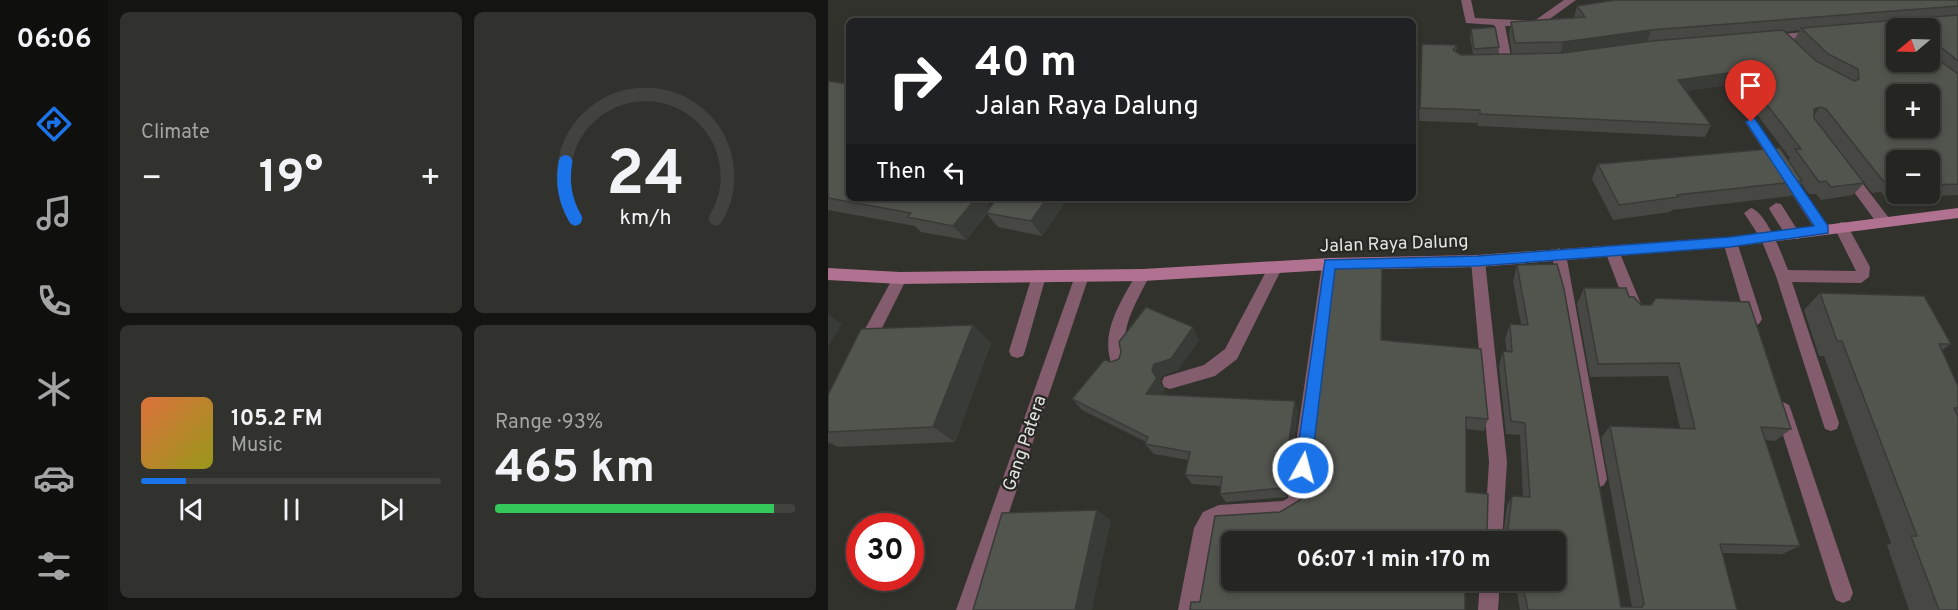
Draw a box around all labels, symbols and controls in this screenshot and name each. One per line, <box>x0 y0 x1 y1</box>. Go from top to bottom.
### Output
north arrow <box>1886 18 1940 72</box>
map controls <box>1886 18 1940 204</box>
text: 06:06 <box>16 23 92 57</box>
text: 40 m <box>975 38 1077 91</box>
icon: right <box>876 42 954 120</box>
pin <box>1725 60 1776 122</box>
icon: arrive <box>1734 69 1767 102</box>
button: + <box>1886 84 1940 138</box>
text: Jalan Raya Dalung <box>975 90 1199 124</box>
icon: directions <box>33 103 75 145</box>
text: Climate <box>141 120 210 146</box>
text: 24 <box>606 138 684 217</box>
button: − <box>1886 150 1940 204</box>
text: 19° <box>259 151 323 208</box>
icon: left <box>938 156 971 189</box>
text: − <box>141 159 162 201</box>
text: + <box>420 159 441 201</box>
text: Then <box>876 159 926 186</box>
icon: music <box>33 192 75 234</box>
text: km/h <box>619 206 671 233</box>
street label: Jalan Raya Dalung <box>1319 230 1469 259</box>
icon: phone <box>33 280 75 322</box>
icon: climate <box>33 368 75 410</box>
street label: Gang Patera <box>998 393 1053 494</box>
text: 105.2 FM <box>231 406 322 433</box>
text: Range · 93% <box>495 410 603 436</box>
text: Music <box>231 433 283 459</box>
position arrow <box>1271 436 1335 500</box>
text: 465 km <box>495 441 655 498</box>
icon: car <box>33 457 75 499</box>
icon: previous <box>175 493 208 526</box>
icon: pause <box>275 493 308 526</box>
icon: next <box>375 493 408 526</box>
speed limit sign: 30 <box>846 513 924 591</box>
icon: filters <box>33 545 75 587</box>
text: 06:07 · 1 min · 170 m <box>1297 547 1490 574</box>

